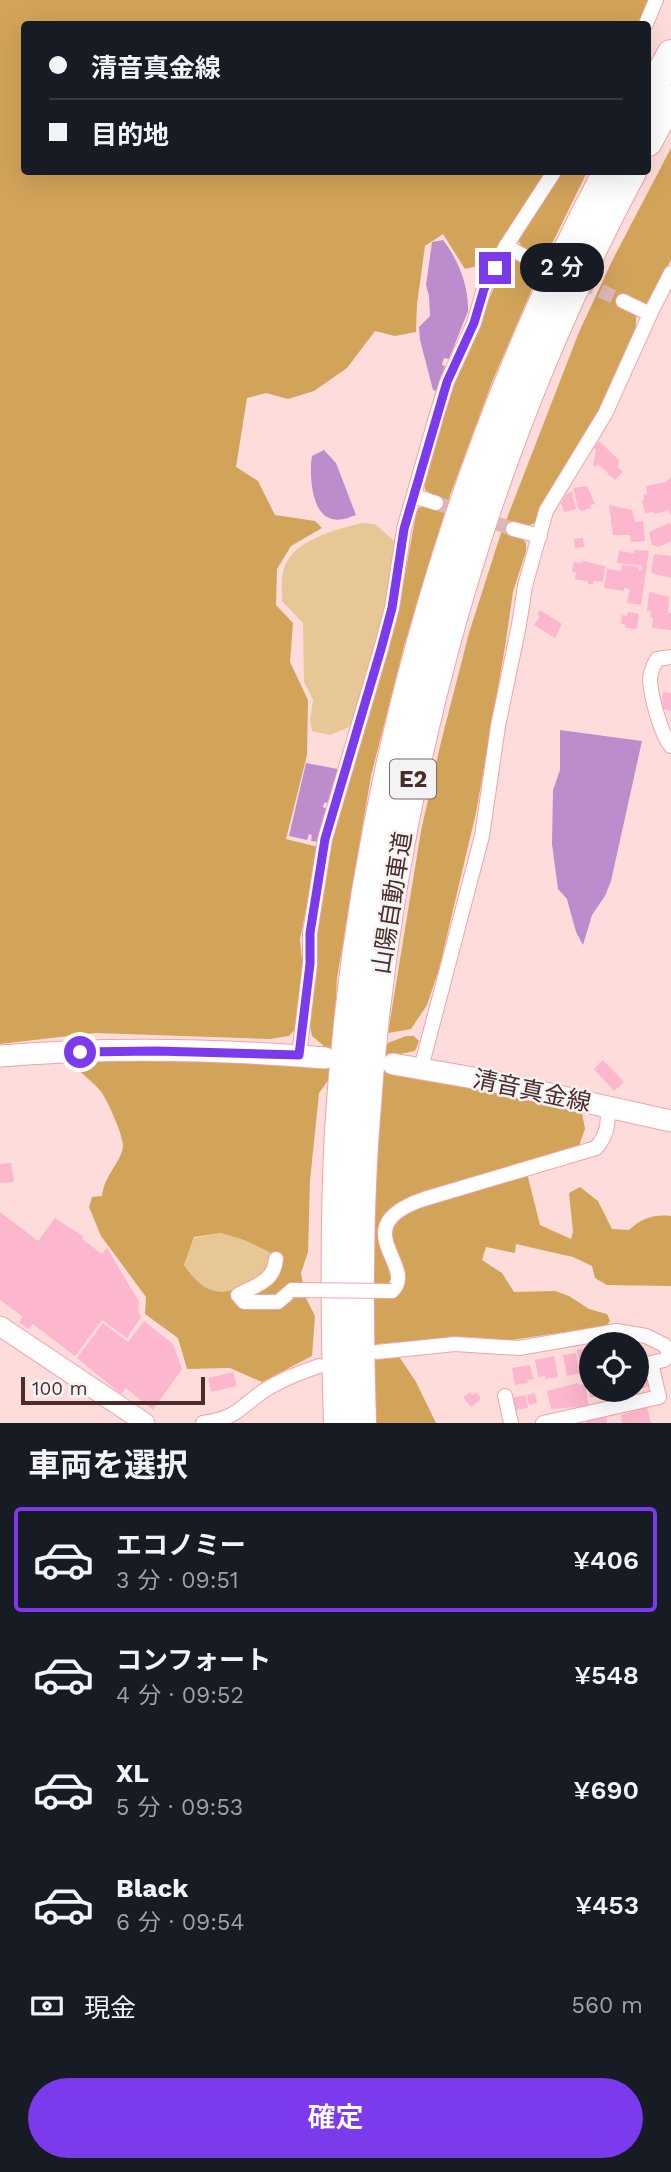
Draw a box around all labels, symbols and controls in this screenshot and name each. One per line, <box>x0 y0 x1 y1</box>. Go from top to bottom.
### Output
text: 清音真金線 <box>91 53 221 83</box>
text: 目的地 <box>91 120 169 150</box>
callout: 2 分 <box>520 244 604 292</box>
route end <box>479 252 511 284</box>
text: 2 分 <box>540 254 584 281</box>
road number: E2 <box>390 760 436 799</box>
street label: 山陽自動車道 <box>367 830 417 976</box>
route start <box>64 1036 96 1068</box>
street label: 清音真金線 <box>470 1065 594 1117</box>
map controls <box>579 1332 649 1402</box>
button: locate <box>579 1332 649 1402</box>
scale bar <box>21 1374 205 1406</box>
text: 100 m <box>32 1377 88 1400</box>
text: 車両を選択 <box>28 1446 188 1484</box>
icon: car <box>32 1528 95 1591</box>
text: エコノミー <box>116 1530 246 1560</box>
text: ¥406 <box>573 1545 639 1575</box>
text: 3 分 · 09:51 <box>116 1567 239 1594</box>
icon: car <box>32 1643 95 1706</box>
text: コンフォート <box>116 1645 271 1675</box>
text: ¥548 <box>574 1660 639 1690</box>
text: 4 分 · 09:52 <box>116 1682 244 1709</box>
icon: car <box>32 1758 95 1821</box>
text: XL <box>116 1758 149 1788</box>
text: ¥690 <box>574 1775 639 1805</box>
text: 5 分 · 09:53 <box>116 1794 243 1821</box>
icon: car <box>32 1873 95 1936</box>
text: Black <box>116 1873 188 1903</box>
text: ¥453 <box>575 1890 639 1920</box>
text: 6 分 · 09:54 <box>116 1909 244 1936</box>
icon: cash <box>28 1987 66 2025</box>
text: 560 m <box>572 1992 643 2019</box>
text: 現金 <box>84 1993 136 2023</box>
button: 確定 <box>28 2078 643 2158</box>

